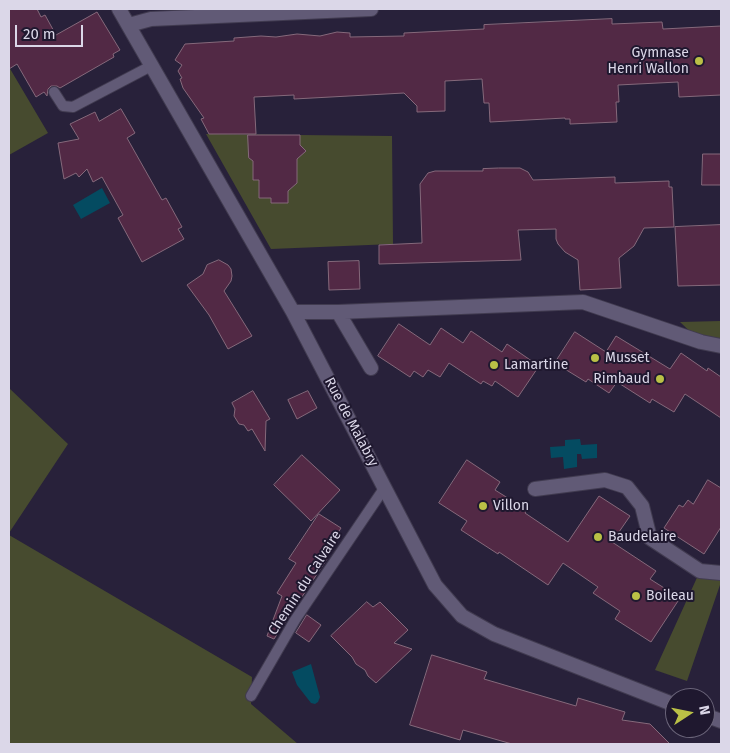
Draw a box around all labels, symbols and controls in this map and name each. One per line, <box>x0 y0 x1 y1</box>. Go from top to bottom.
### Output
scale bar <box>18 15 85 47</box>
text: 20 m <box>23 25 56 43</box>
place label: Gymnase Henri Wallon <box>607 45 689 78</box>
marker: Gymnase Henri Wallon <box>693 55 705 67</box>
place label: Musset <box>605 350 650 366</box>
marker: Musset <box>589 352 601 364</box>
place label: Lamartine <box>504 357 568 373</box>
marker: Lamartine <box>488 359 500 371</box>
place label: Rimbaud <box>593 371 650 387</box>
marker: Rimbaud <box>654 373 666 385</box>
street label: Rue de Malabry <box>321 375 381 469</box>
place label: Villon <box>493 498 529 514</box>
marker: Villon <box>477 500 489 512</box>
street label: Chemin du Calvaire <box>265 527 345 639</box>
place label: Baudelaire <box>608 529 676 545</box>
marker: Baudelaire <box>592 531 604 543</box>
place label: Boileau <box>646 588 694 604</box>
marker: Boileau <box>630 590 642 602</box>
north arrow <box>665 688 715 738</box>
text: N <box>695 704 713 716</box>

